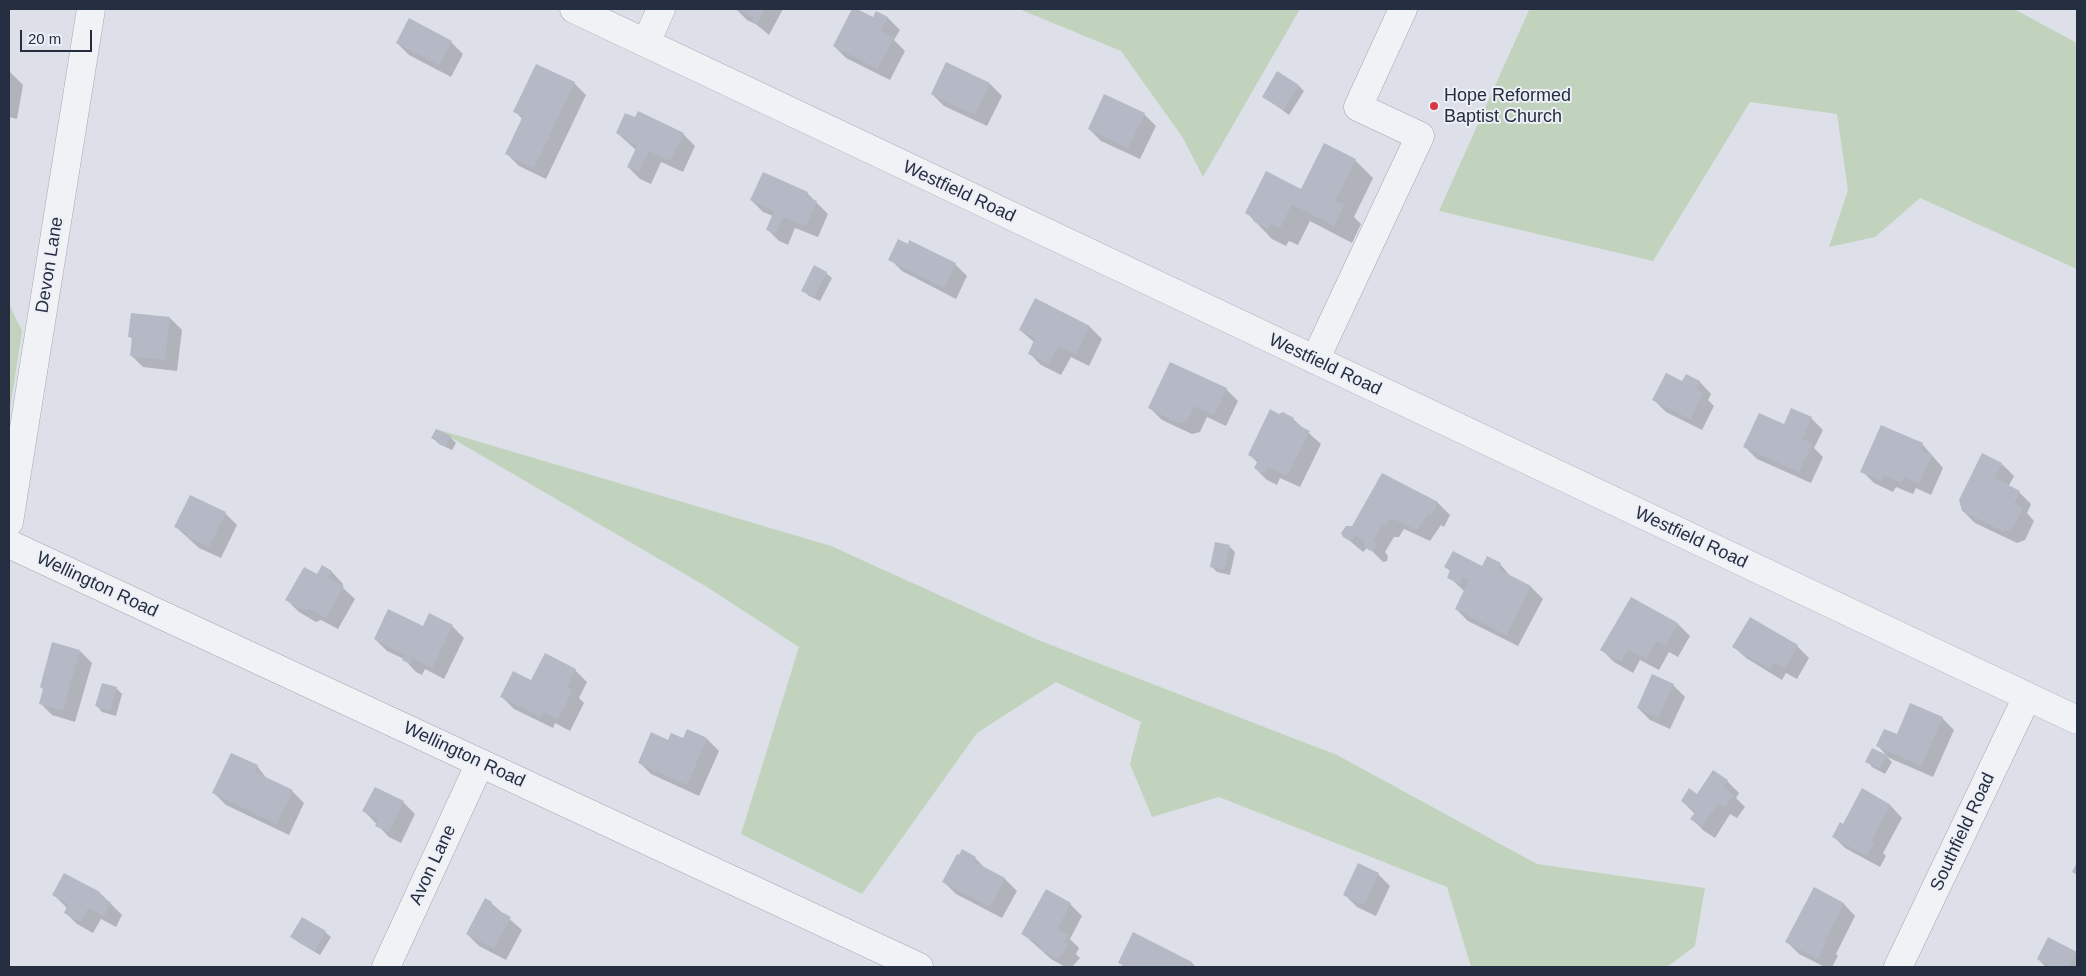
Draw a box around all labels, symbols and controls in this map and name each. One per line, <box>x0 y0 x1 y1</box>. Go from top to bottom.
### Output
scale bar <box>22 20 95 52</box>
text: 20 m <box>28 30 61 47</box>
place label: Hope Reformed Baptist Church <box>1444 85 1571 128</box>
marker: Hope Reformed Baptist Church <box>1428 100 1440 112</box>
street label: Westfield Road <box>899 156 1019 228</box>
street label: Devon Lane <box>32 215 68 315</box>
street label: Westfield Road <box>1265 329 1385 401</box>
street label: Westfield Road <box>1631 502 1751 574</box>
street label: Wellington Road <box>33 547 161 623</box>
street label: Wellington Road <box>400 717 528 793</box>
street label: Southfield Road <box>1926 769 2000 895</box>
street label: Avon Lane <box>405 822 461 908</box>

